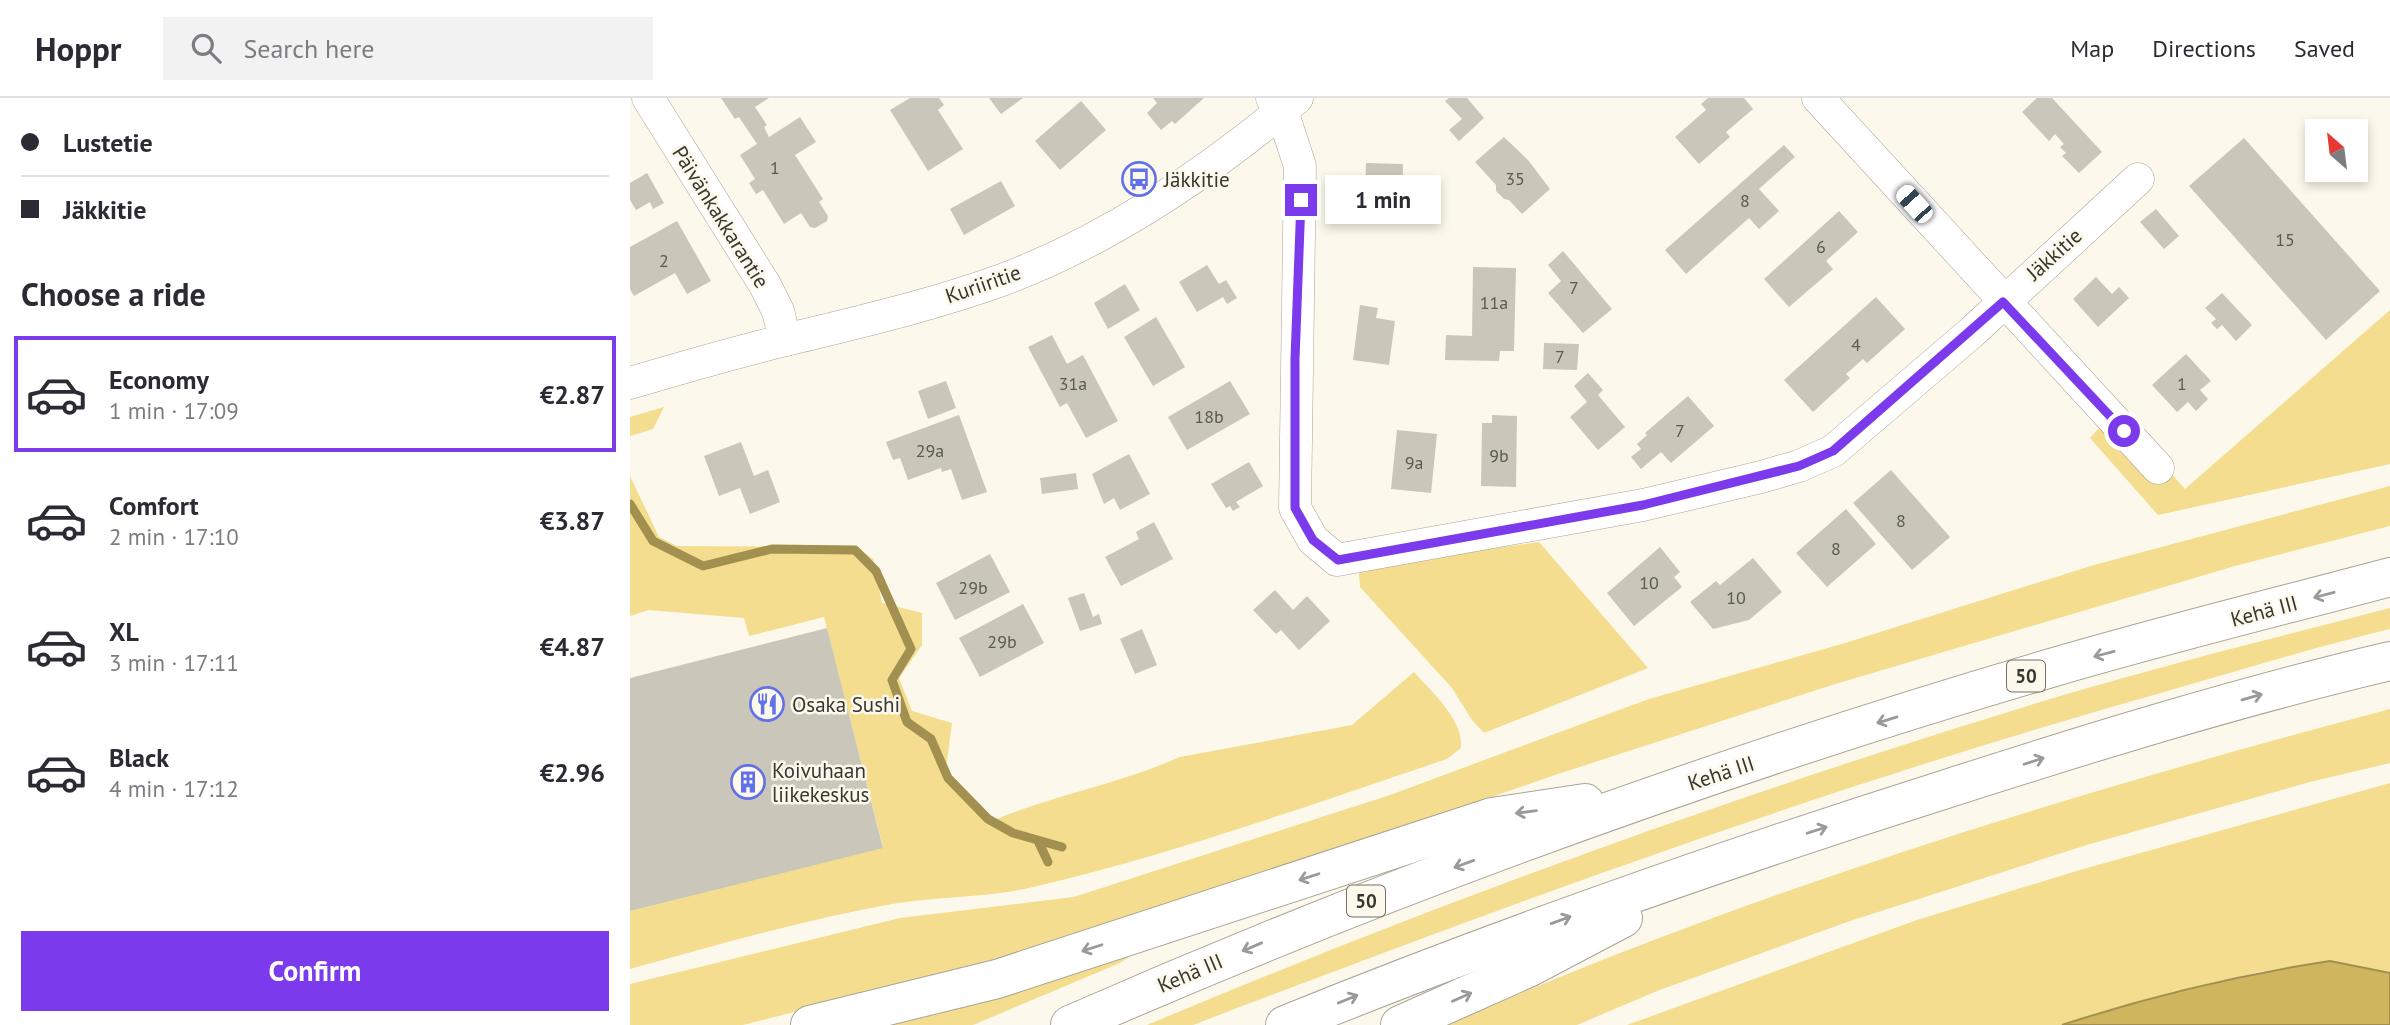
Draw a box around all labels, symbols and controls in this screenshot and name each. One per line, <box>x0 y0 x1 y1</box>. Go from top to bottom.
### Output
search box <box>163 17 653 80</box>
text: Hoppr <box>35 27 121 70</box>
icon: search <box>187 29 225 67</box>
text: Search here <box>243 32 375 65</box>
text: Map <box>2070 33 2114 64</box>
text: Directions <box>2152 33 2256 64</box>
text: Saved <box>2294 33 2355 64</box>
north arrow <box>2305 119 2368 182</box>
map controls <box>2305 119 2368 182</box>
text: Lustetie <box>63 126 153 159</box>
street label: Päivänkakkarantie <box>666 141 776 293</box>
house number: 1 <box>770 156 780 179</box>
bus stop icon: Jäkkitie <box>1120 160 1158 198</box>
place label: Jäkkitie <box>1163 166 1230 193</box>
house number: 35 <box>1505 167 1525 190</box>
callout: 1 min <box>1326 176 1441 224</box>
car <box>1893 181 1936 227</box>
route end <box>1285 184 1317 216</box>
text: 1 min <box>1355 185 1411 214</box>
house number: 8 <box>1740 189 1750 212</box>
text: Jäkkitie <box>63 193 146 226</box>
street label: Jäkkitie <box>2020 222 2087 287</box>
house number: 15 <box>2275 228 2295 251</box>
house number: 6 <box>1816 235 1826 258</box>
house number: 2 <box>659 249 669 272</box>
street label: Kuriiritie <box>942 259 1024 309</box>
text: Choose a ride <box>21 273 206 315</box>
house number: 7 <box>1569 276 1579 299</box>
house number: 11a <box>1480 291 1508 314</box>
house number: 4 <box>1851 333 1861 356</box>
house number: 7 <box>1555 345 1565 368</box>
icon: car <box>25 363 88 426</box>
text: Economy <box>109 363 209 396</box>
house number: 31a <box>1059 372 1087 395</box>
house number: 1 <box>2177 372 2187 395</box>
text: €2.87 <box>540 378 605 411</box>
text: 1 min · 17:09 <box>109 396 239 425</box>
house number: 18b <box>1194 405 1224 428</box>
route start <box>2108 415 2140 447</box>
house number: 7 <box>1675 419 1685 442</box>
house number: 29a <box>916 439 944 462</box>
house number: 9b <box>1489 444 1509 467</box>
house number: 9a <box>1405 451 1423 474</box>
icon: car <box>25 489 88 552</box>
text: Comfort <box>109 489 199 522</box>
text: €3.87 <box>540 504 605 537</box>
house number: 8 <box>1896 509 1906 532</box>
text: 2 min · 17:10 <box>109 522 239 551</box>
house number: 8 <box>1831 537 1841 560</box>
house number: 10 <box>1639 571 1659 594</box>
house number: 29b <box>958 576 988 599</box>
house number: 10 <box>1726 586 1746 609</box>
street label: Kehä III <box>2228 589 2300 633</box>
one-way arrow <box>2313 589 2335 602</box>
icon: car <box>25 615 88 678</box>
text: XL <box>109 615 139 648</box>
text: €4.87 <box>540 630 605 663</box>
house number: 29b <box>987 630 1017 653</box>
text: 3 min · 17:11 <box>109 648 239 677</box>
one-way arrow <box>2094 648 2116 661</box>
road number: 50 <box>2007 660 2045 692</box>
restaurant icon: Osaka Sushi <box>748 685 786 723</box>
one-way arrow <box>2241 689 2263 702</box>
place label: Osaka Sushi <box>792 691 900 718</box>
one-way arrow <box>1876 714 1898 727</box>
icon: car <box>25 741 88 804</box>
text: Black <box>109 741 169 774</box>
street label: Kehä III <box>1684 750 1758 796</box>
one-way arrow <box>2022 754 2044 766</box>
text: €2.96 <box>540 756 605 789</box>
place label: Koivuhaan liikekeskus <box>772 757 869 808</box>
building icon: Koivuhaan liikekeskus <box>729 763 767 801</box>
text: 4 min · 17:12 <box>109 774 239 803</box>
one-way arrow <box>1515 805 1538 818</box>
one-way arrow <box>1806 823 1828 836</box>
one-way arrow <box>1453 859 1475 871</box>
one-way arrow <box>1298 872 1320 885</box>
road number: 50 <box>1347 886 1385 916</box>
one-way arrow <box>1550 912 1572 925</box>
button: Confirm <box>21 931 609 1011</box>
one-way arrow <box>1242 941 1263 954</box>
one-way arrow <box>1082 943 1104 955</box>
street label: Kehä III <box>1153 947 1227 999</box>
one-way arrow <box>1451 990 1473 1003</box>
one-way arrow <box>1337 992 1359 1005</box>

